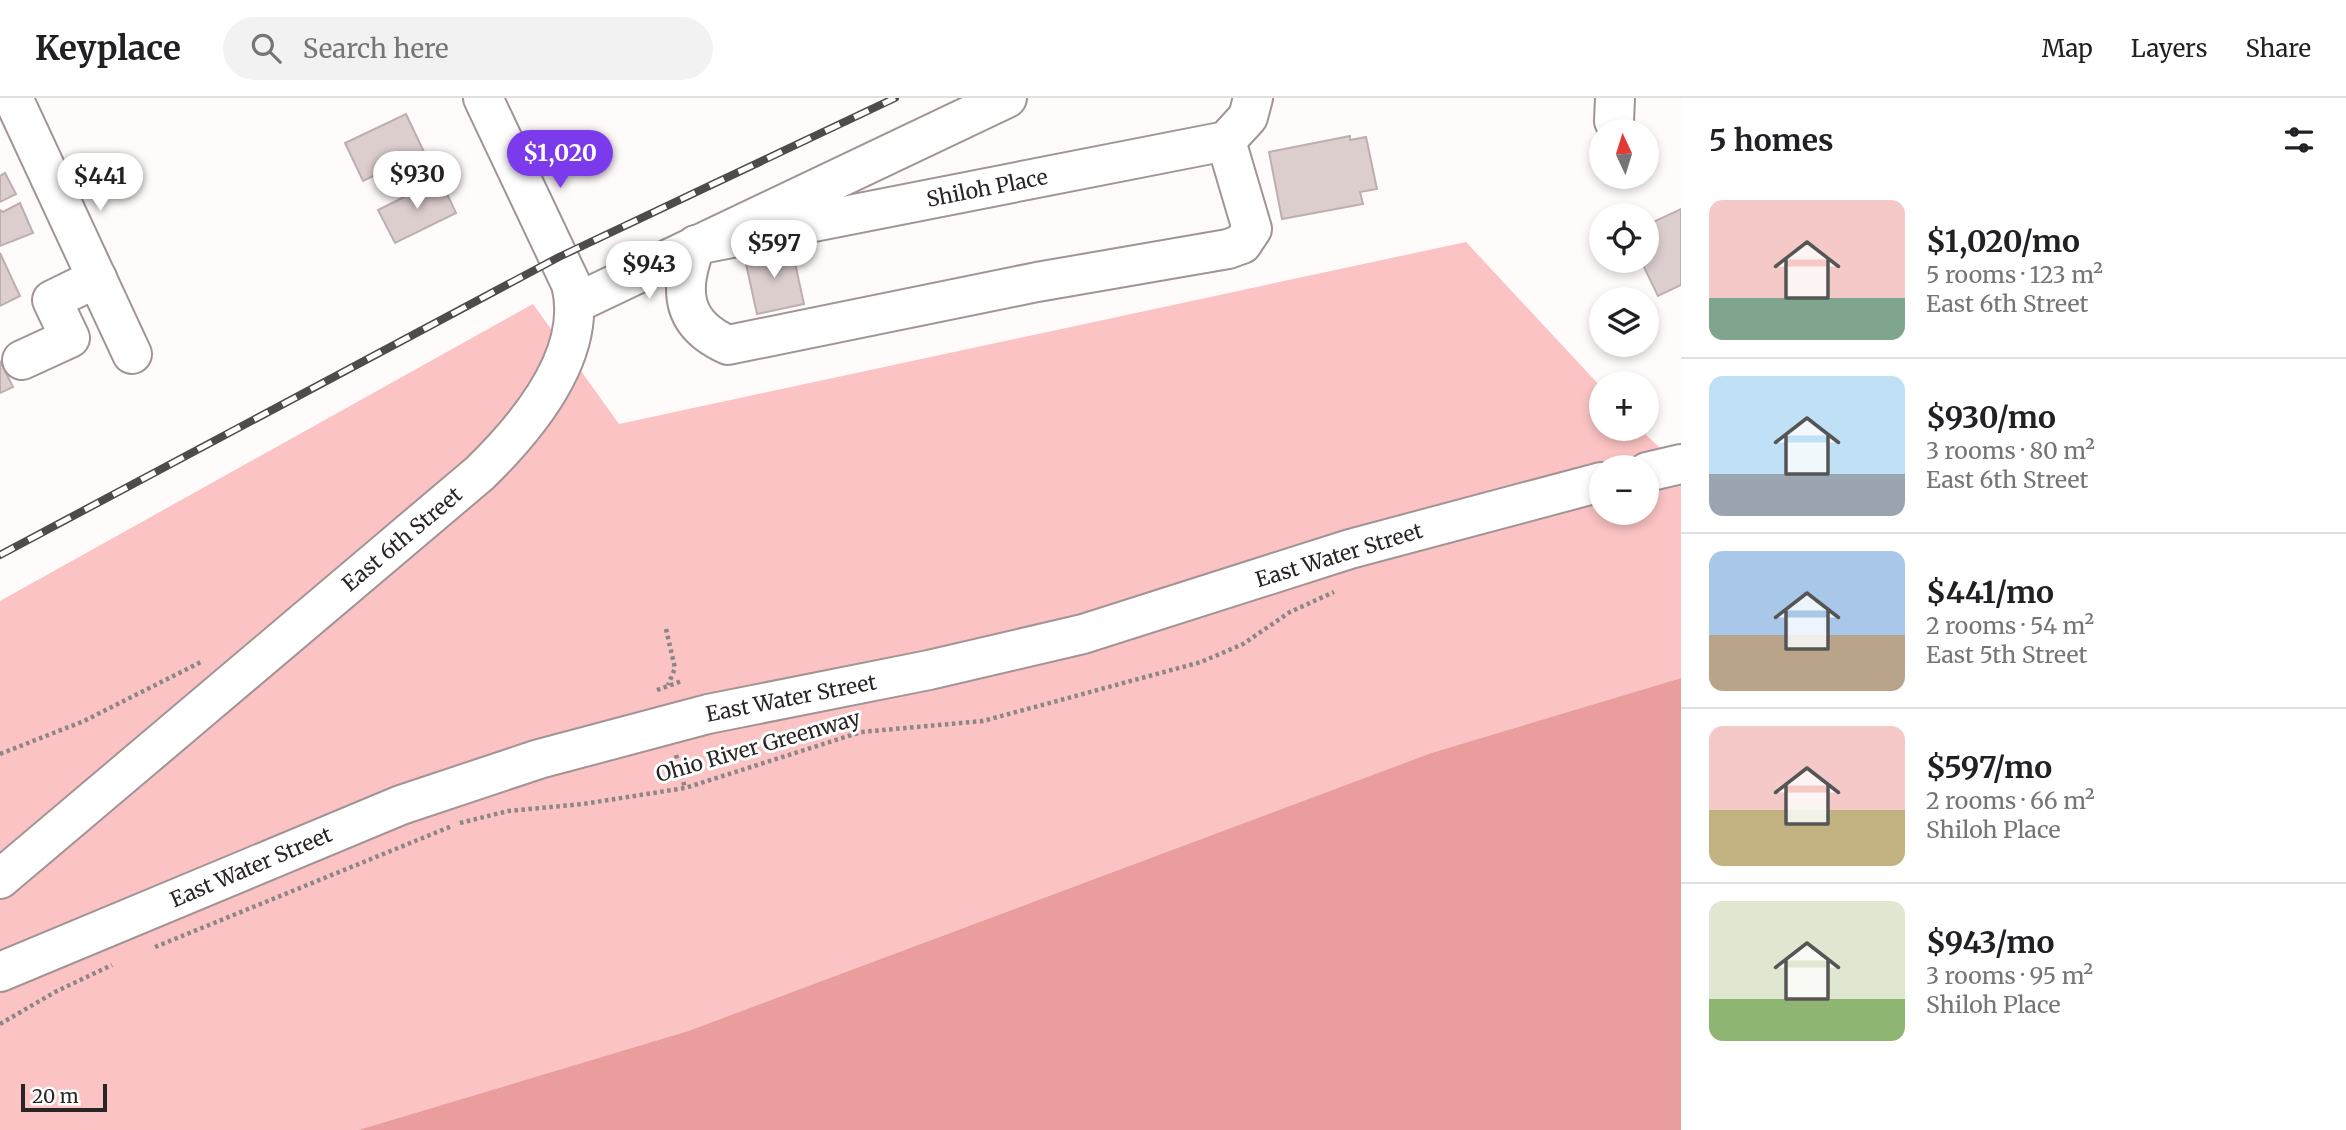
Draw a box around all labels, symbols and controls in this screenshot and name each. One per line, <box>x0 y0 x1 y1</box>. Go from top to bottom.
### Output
search box <box>223 17 713 80</box>
text: Keyplace <box>35 28 181 69</box>
icon: search <box>247 29 285 67</box>
text: Search here <box>303 32 449 65</box>
text: Map <box>2042 33 2093 64</box>
text: Layers <box>2131 33 2207 64</box>
text: Share <box>2245 33 2311 64</box>
north arrow <box>1589 119 1659 189</box>
map controls <box>1589 119 1659 525</box>
text: 5 homes <box>1709 121 1834 159</box>
icon: filters <box>2280 121 2318 159</box>
pin: $1,020 <box>503 130 617 190</box>
text: $1,020 <box>523 138 597 167</box>
pin: $930 <box>376 152 458 211</box>
pin: $441 <box>59 153 141 213</box>
text: $930 <box>389 159 445 188</box>
text: $441 <box>73 161 127 190</box>
street label: Shiloh Place <box>924 163 1050 213</box>
button: locate <box>1589 203 1659 273</box>
pin: $597 <box>733 220 815 280</box>
text: $1,020/mo <box>1926 222 2080 260</box>
text: $597 <box>747 228 801 257</box>
icon: home <box>1765 228 1849 312</box>
pin: $943 <box>608 242 690 301</box>
text: $943 <box>622 249 676 278</box>
text: 5 rooms · 123 m² <box>1926 260 2103 289</box>
button: layers <box>1589 287 1659 357</box>
text: East 6th Street <box>1926 289 2088 318</box>
button: + <box>1589 371 1659 441</box>
text: $930/mo <box>1926 398 2056 436</box>
icon: home <box>1765 404 1849 488</box>
text: 3 rooms · 80 m² <box>1926 436 2095 465</box>
button: − <box>1589 455 1659 525</box>
text: East 6th Street <box>1926 465 2088 494</box>
street label: East 6th Street <box>337 481 467 597</box>
street label: East Water Street <box>1252 517 1426 593</box>
text: $441/mo <box>1926 573 2054 611</box>
icon: home <box>1765 579 1849 663</box>
text: 2 rooms · 54 m² <box>1926 611 2094 640</box>
text: East 5th Street <box>1926 640 2087 669</box>
street label: East Water Street <box>703 668 879 728</box>
street label: Ohio River Greenway <box>653 704 864 788</box>
text: $597/mo <box>1926 748 2052 786</box>
icon: home <box>1765 754 1849 838</box>
text: 2 rooms · 66 m² <box>1926 786 2095 815</box>
text: Shiloh Place <box>1926 815 2060 844</box>
street label: East Water Street <box>166 821 336 913</box>
text: $943/mo <box>1926 923 2054 961</box>
icon: home <box>1765 929 1849 1013</box>
text: 3 rooms · 95 m² <box>1926 961 2093 990</box>
text: Shiloh Place <box>1926 990 2060 1019</box>
scale bar <box>21 1081 107 1113</box>
text: 20 m <box>32 1084 79 1108</box>

